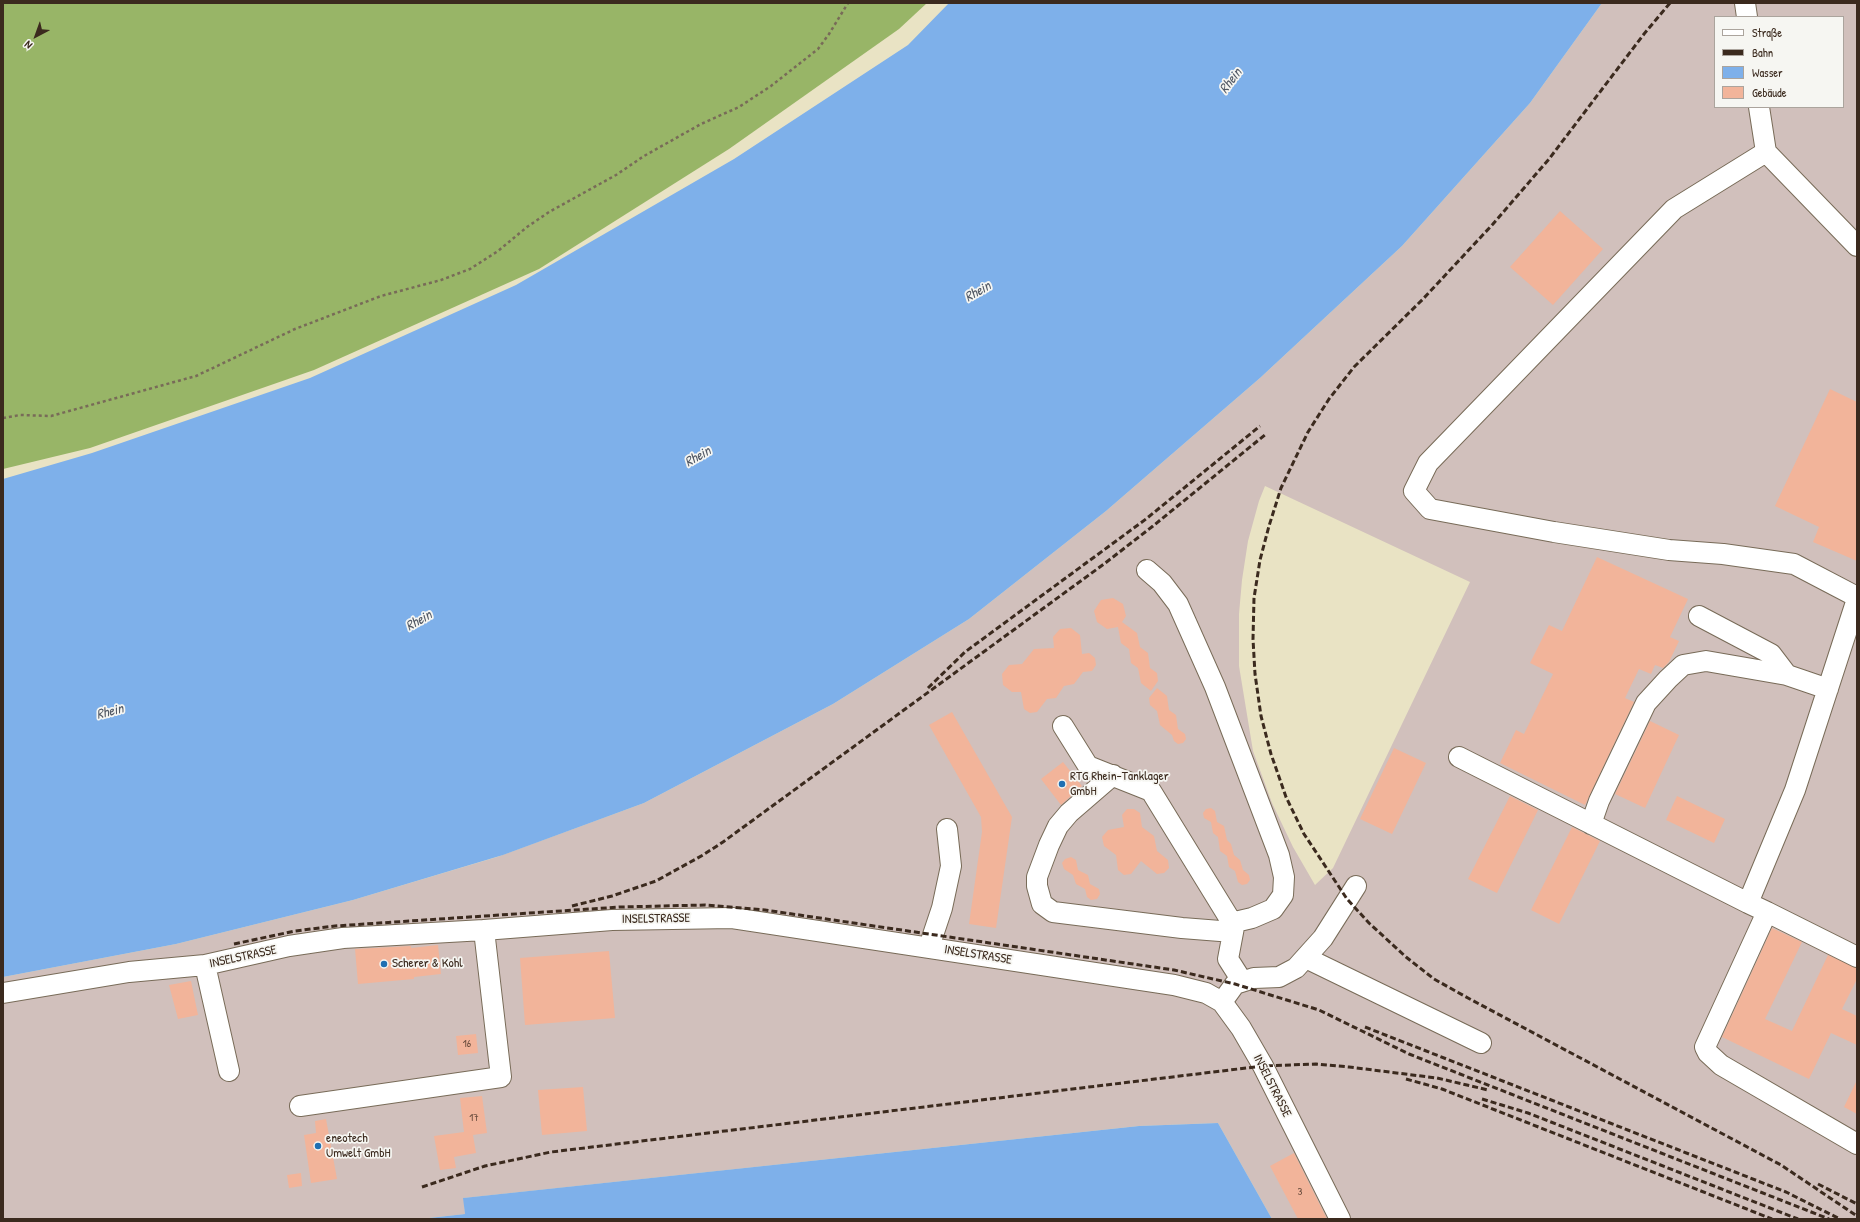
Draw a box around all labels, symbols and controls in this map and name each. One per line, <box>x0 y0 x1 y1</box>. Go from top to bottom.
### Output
north arrow <box>16 16 56 56</box>
legend <box>1714 16 1844 108</box>
text: Straße <box>1752 24 1782 41</box>
text: N <box>21 38 35 52</box>
text: Bahn <box>1752 44 1773 61</box>
text: Wasser <box>1752 64 1783 81</box>
water label: Rhein <box>1216 65 1246 97</box>
text: Gebäude <box>1752 84 1786 101</box>
water label: Rhein <box>962 278 994 306</box>
water label: Rhein <box>682 443 714 471</box>
water label: Rhein <box>403 607 435 635</box>
water label: Rhein <box>95 701 125 723</box>
place label: RTG Rhein-Tanklager GmbH <box>1070 769 1169 800</box>
marker: RTG Rhein-Tanklager GmbH <box>1057 779 1067 789</box>
street label: INSELSTRASSE <box>622 911 690 927</box>
street label: INSELSTRASSE <box>208 942 278 972</box>
street label: INSELSTRASSE <box>943 942 1013 968</box>
place label: Scherer & Kohl <box>392 956 463 972</box>
marker: Scherer & Kohl <box>379 959 389 969</box>
house number: 16 <box>463 1037 471 1051</box>
street label: INSELSTRASSE <box>1250 1052 1294 1120</box>
house number: 17 <box>469 1111 479 1125</box>
place label: eneotech Umwelt GmbH <box>326 1131 391 1162</box>
marker: eneotech Umwelt GmbH <box>313 1141 323 1151</box>
house number: 3 <box>1298 1185 1302 1199</box>

